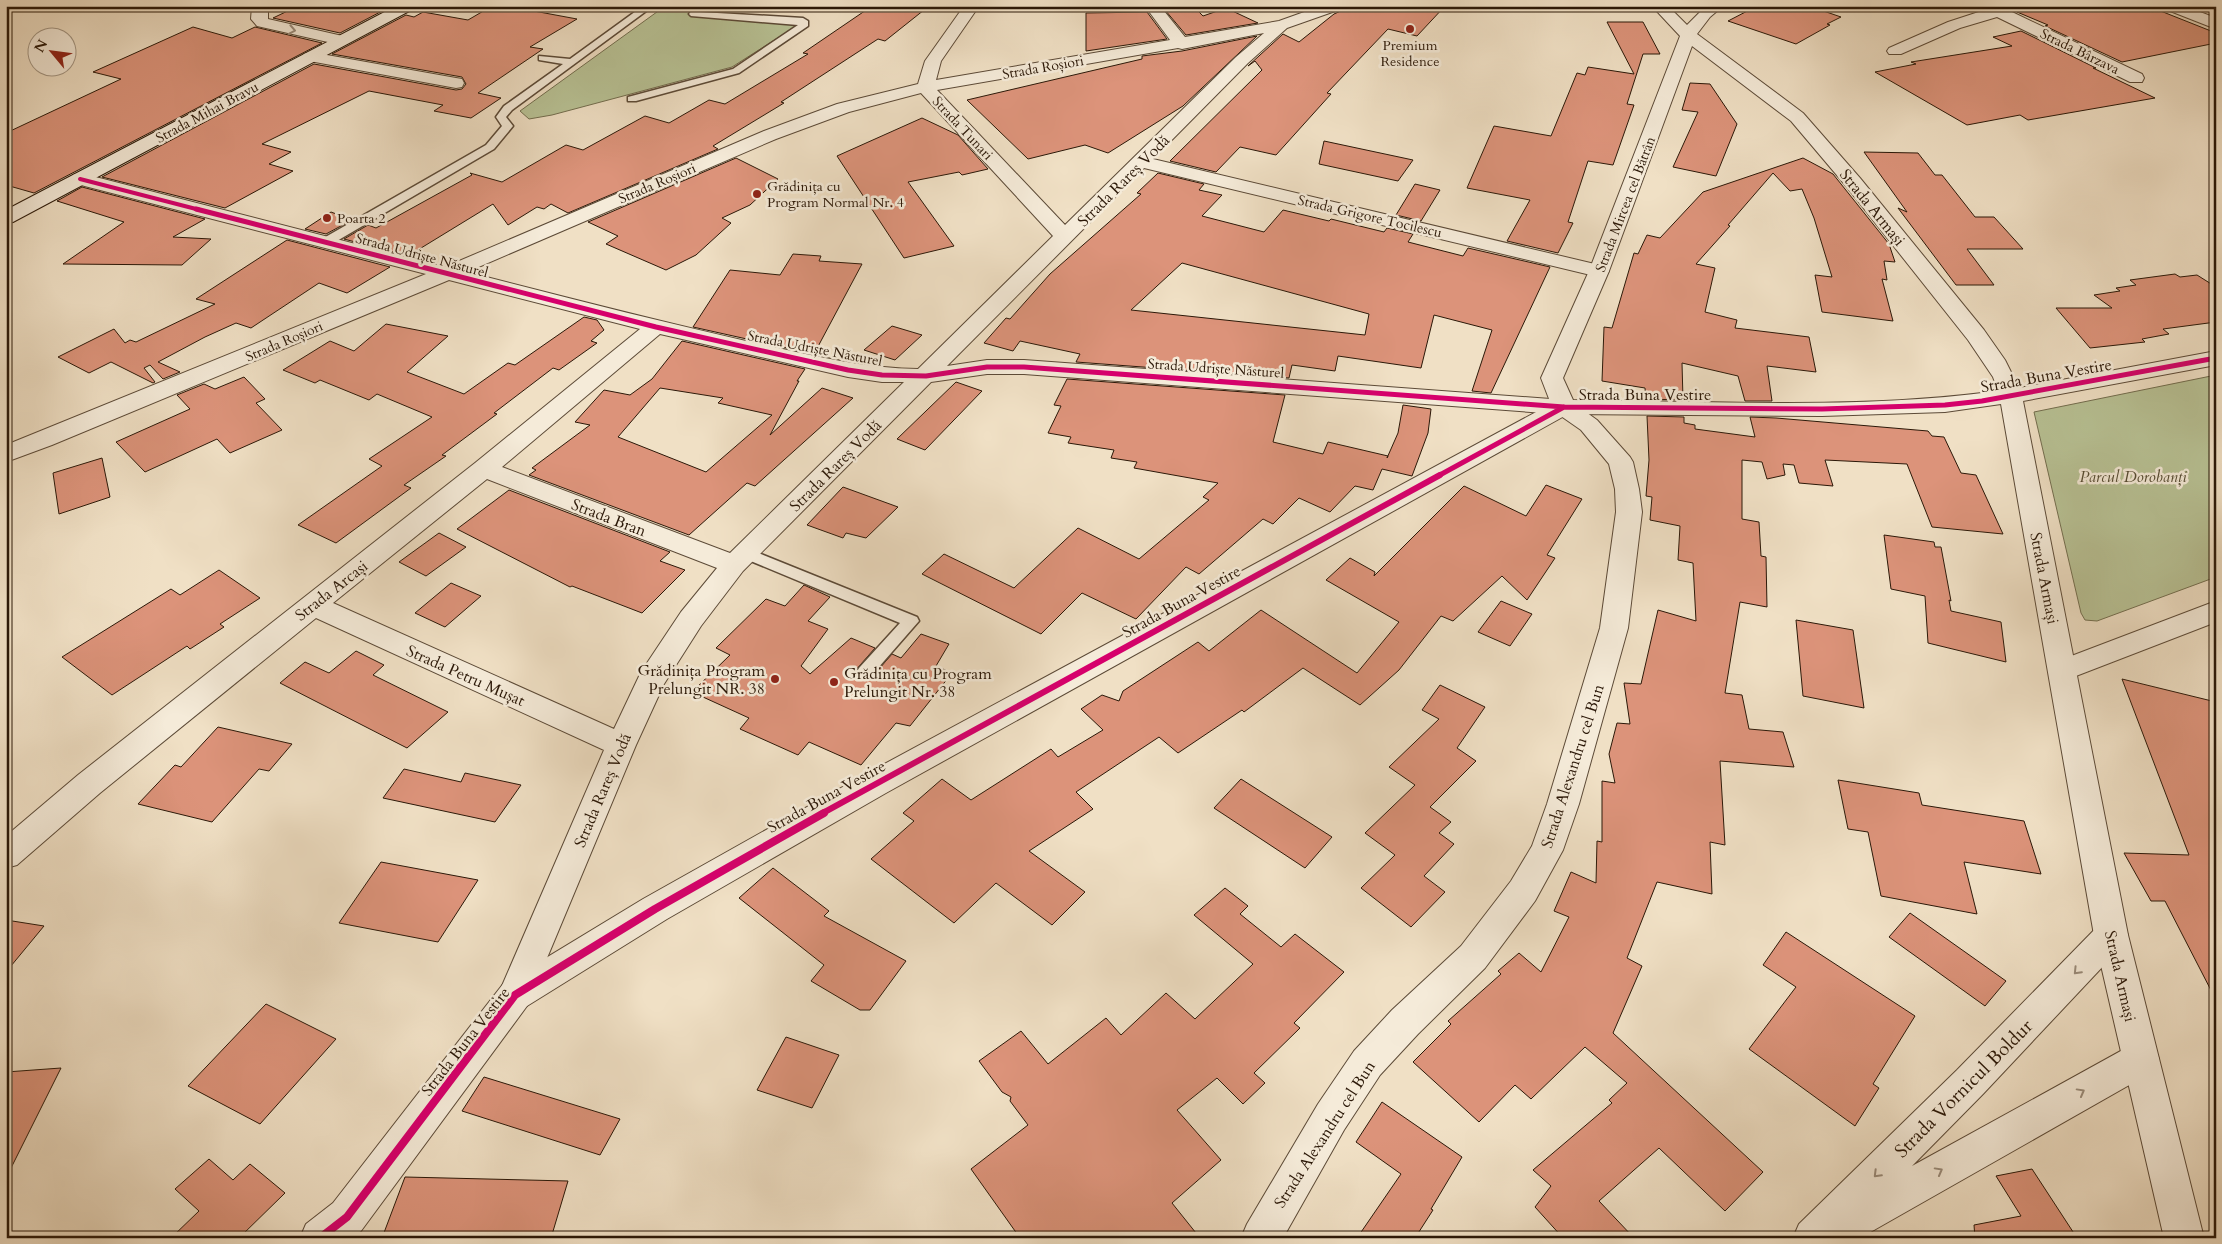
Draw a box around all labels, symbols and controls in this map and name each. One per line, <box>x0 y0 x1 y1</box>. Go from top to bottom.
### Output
marker: Premium Residence <box>1404 23 1416 35</box>
one-way arrow <box>287 24 296 35</box>
street label: Strada Bârzava <box>2037 24 2123 79</box>
north arrow <box>28 28 78 78</box>
text: N <box>30 36 52 56</box>
place label: Premium Residence <box>1380 36 1440 71</box>
street label: Strada Roșiori <box>1001 51 1085 84</box>
street label: Strada Mihai Bravu <box>153 77 262 148</box>
street label: Strada Tunari <box>928 92 997 164</box>
street label: Strada Rareș Vodă <box>1073 130 1175 232</box>
street label: Strada Mircea cel Bătrân <box>1591 134 1660 275</box>
street label: Strada Roșiori <box>616 159 699 208</box>
street label: Strada Armași <box>1834 165 1910 251</box>
place label: Grădinița cu Program Normal Nr. 4 <box>767 177 904 212</box>
marker: Grădinița cu Program Normal Nr. 4 <box>751 188 763 200</box>
street label: Strada Grigore Tocilescu <box>1296 191 1444 242</box>
place label: Poarta 2 <box>337 209 385 228</box>
marker: Poarta 2 <box>321 212 333 224</box>
street label: Strada Udriște Năsturel <box>353 229 491 282</box>
street label: Strada Roșiori <box>243 317 326 366</box>
street label: Strada Udriște Năsturel <box>746 326 884 371</box>
street label: Strada Udriște Năsturel <box>1147 354 1285 383</box>
street label: Strada Buna Vestire <box>1979 354 2113 398</box>
street label: Strada Buna Vestire <box>1579 384 1711 406</box>
street label: Strada Rareș Vodă <box>785 415 887 517</box>
park label: Parcul Dorobanți <box>2079 466 2187 488</box>
street label: Strada Bran <box>568 494 649 542</box>
street label: Strada Armași <box>2024 530 2064 626</box>
street label: Strada Arcași <box>291 555 373 626</box>
street label: Strada Buna Vestire <box>1118 560 1245 644</box>
street label: Strada Petru Mușat <box>403 640 528 712</box>
place label: Grădinița Program Prelungit NR. 38 <box>638 660 765 700</box>
place label: Grădinița cu Program Prelungit Nr. 38 <box>844 663 992 703</box>
marker: Grădinița Program Prelungit NR. 38 <box>769 673 781 685</box>
marker: Grădinița cu Program Prelungit Nr. 38 <box>828 676 840 688</box>
street label: Strada Alexandru cel Bun <box>1536 681 1610 851</box>
street label: Strada Rareș Vodă <box>569 730 637 851</box>
street label: Strada Buna Vestire <box>763 755 890 839</box>
street label: Strada Armași <box>2099 928 2141 1025</box>
one-way arrow <box>2074 965 2083 974</box>
street label: Strada Buna Vestire <box>416 983 515 1101</box>
street label: Strada Vornicul Boldur <box>1889 1014 2039 1164</box>
street label: Strada Alexandru cel Bun <box>1269 1057 1381 1212</box>
one-way arrow <box>2076 1088 2085 1098</box>
one-way arrow <box>1874 1168 1883 1177</box>
one-way arrow <box>1934 1168 1943 1178</box>

